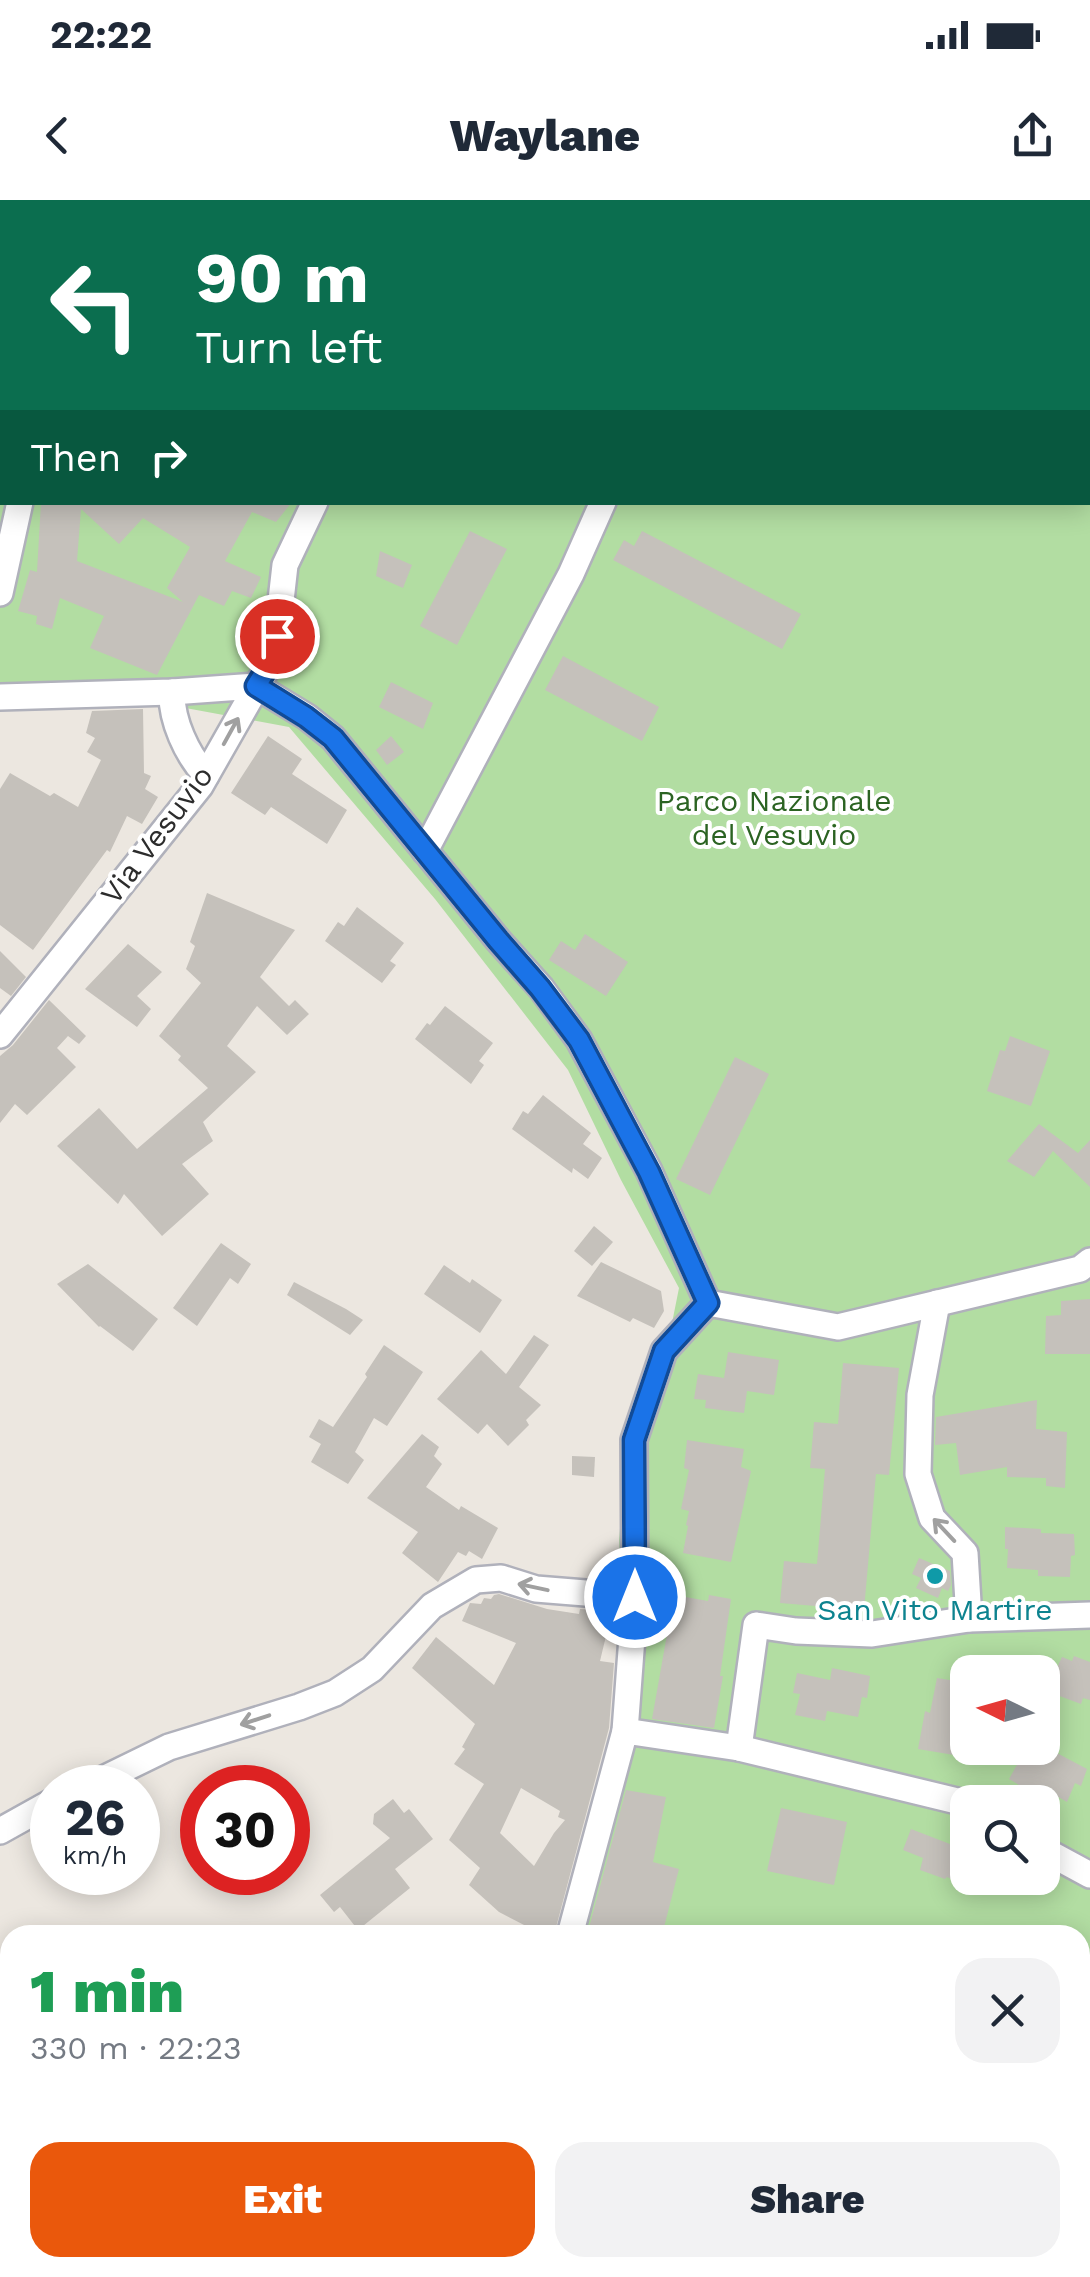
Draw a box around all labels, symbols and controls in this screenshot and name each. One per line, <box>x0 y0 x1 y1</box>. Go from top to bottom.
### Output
text: 22:22 <box>50 13 152 57</box>
icon: back <box>30 108 85 163</box>
icon: share <box>1005 108 1060 163</box>
text: Waylane <box>450 109 640 162</box>
text: 90 m <box>195 237 369 319</box>
icon: left <box>30 240 160 370</box>
text: Turn left <box>195 321 382 374</box>
icon: right <box>141 430 196 485</box>
text: Then <box>30 436 121 480</box>
pin <box>235 594 320 679</box>
icon: arrive <box>250 609 305 664</box>
one-way arrow <box>221 717 241 745</box>
street label: Via Vesuvio <box>93 759 220 911</box>
park label: Parco Nazionale del Vesuvio <box>657 783 891 852</box>
one-way arrow <box>932 1519 956 1543</box>
position arrow <box>583 1545 687 1649</box>
marker: San Vito Martire <box>924 1565 946 1587</box>
one-way arrow <box>518 1576 550 1595</box>
place label: San Vito Martire <box>817 1592 1053 1627</box>
north arrow <box>950 1655 1060 1765</box>
map controls <box>950 1655 1060 1895</box>
one-way arrow <box>239 1712 271 1730</box>
speed limit sign: 30 <box>180 1765 310 1895</box>
button: search <box>950 1785 1060 1895</box>
text: 26 <box>65 1788 125 1847</box>
text: km/h <box>63 1841 127 1870</box>
text: 1 min <box>30 1956 184 2027</box>
button: close <box>955 1958 1060 2063</box>
text: 330 m · 22:23 <box>30 2029 242 2067</box>
button: Exit <box>30 2142 535 2257</box>
button: Share <box>555 2142 1060 2257</box>

